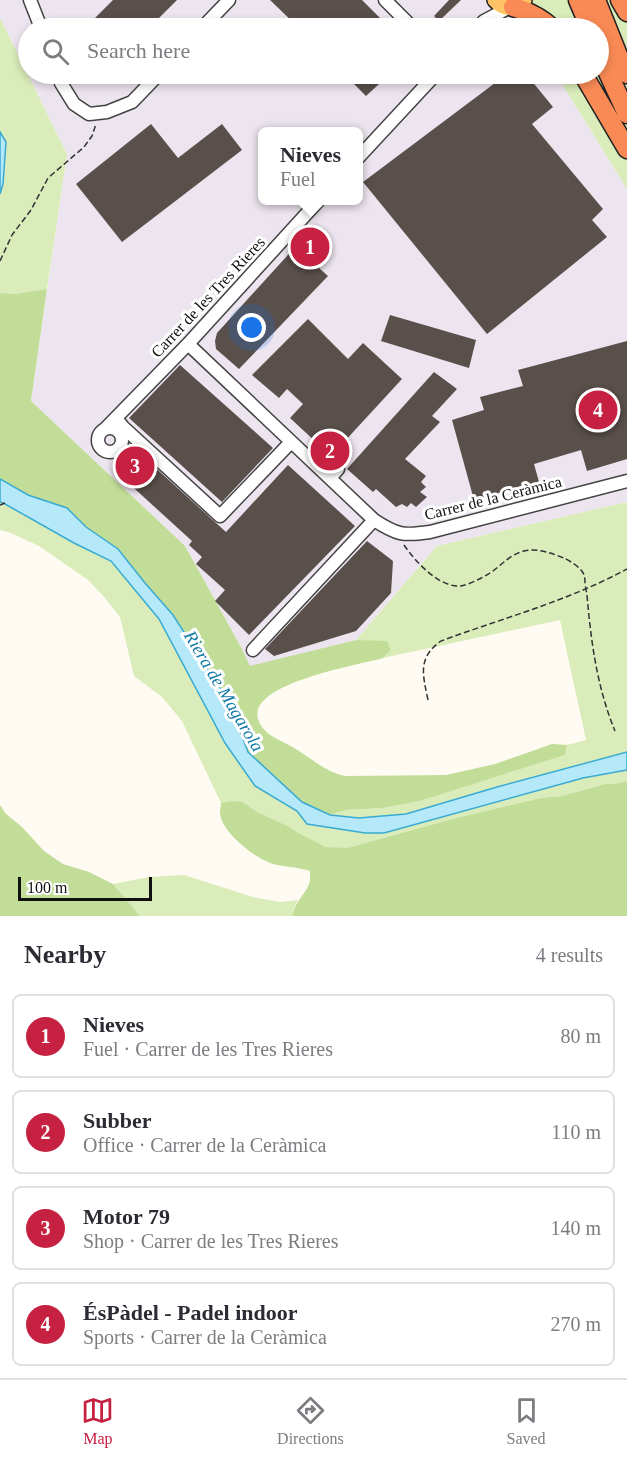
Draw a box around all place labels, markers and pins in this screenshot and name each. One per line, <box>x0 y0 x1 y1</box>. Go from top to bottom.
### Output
pin: 1 <box>290 224 330 270</box>
pin: 4 <box>578 388 618 432</box>
pin: 2 <box>310 428 350 474</box>
pin: 3 <box>116 444 154 488</box>

